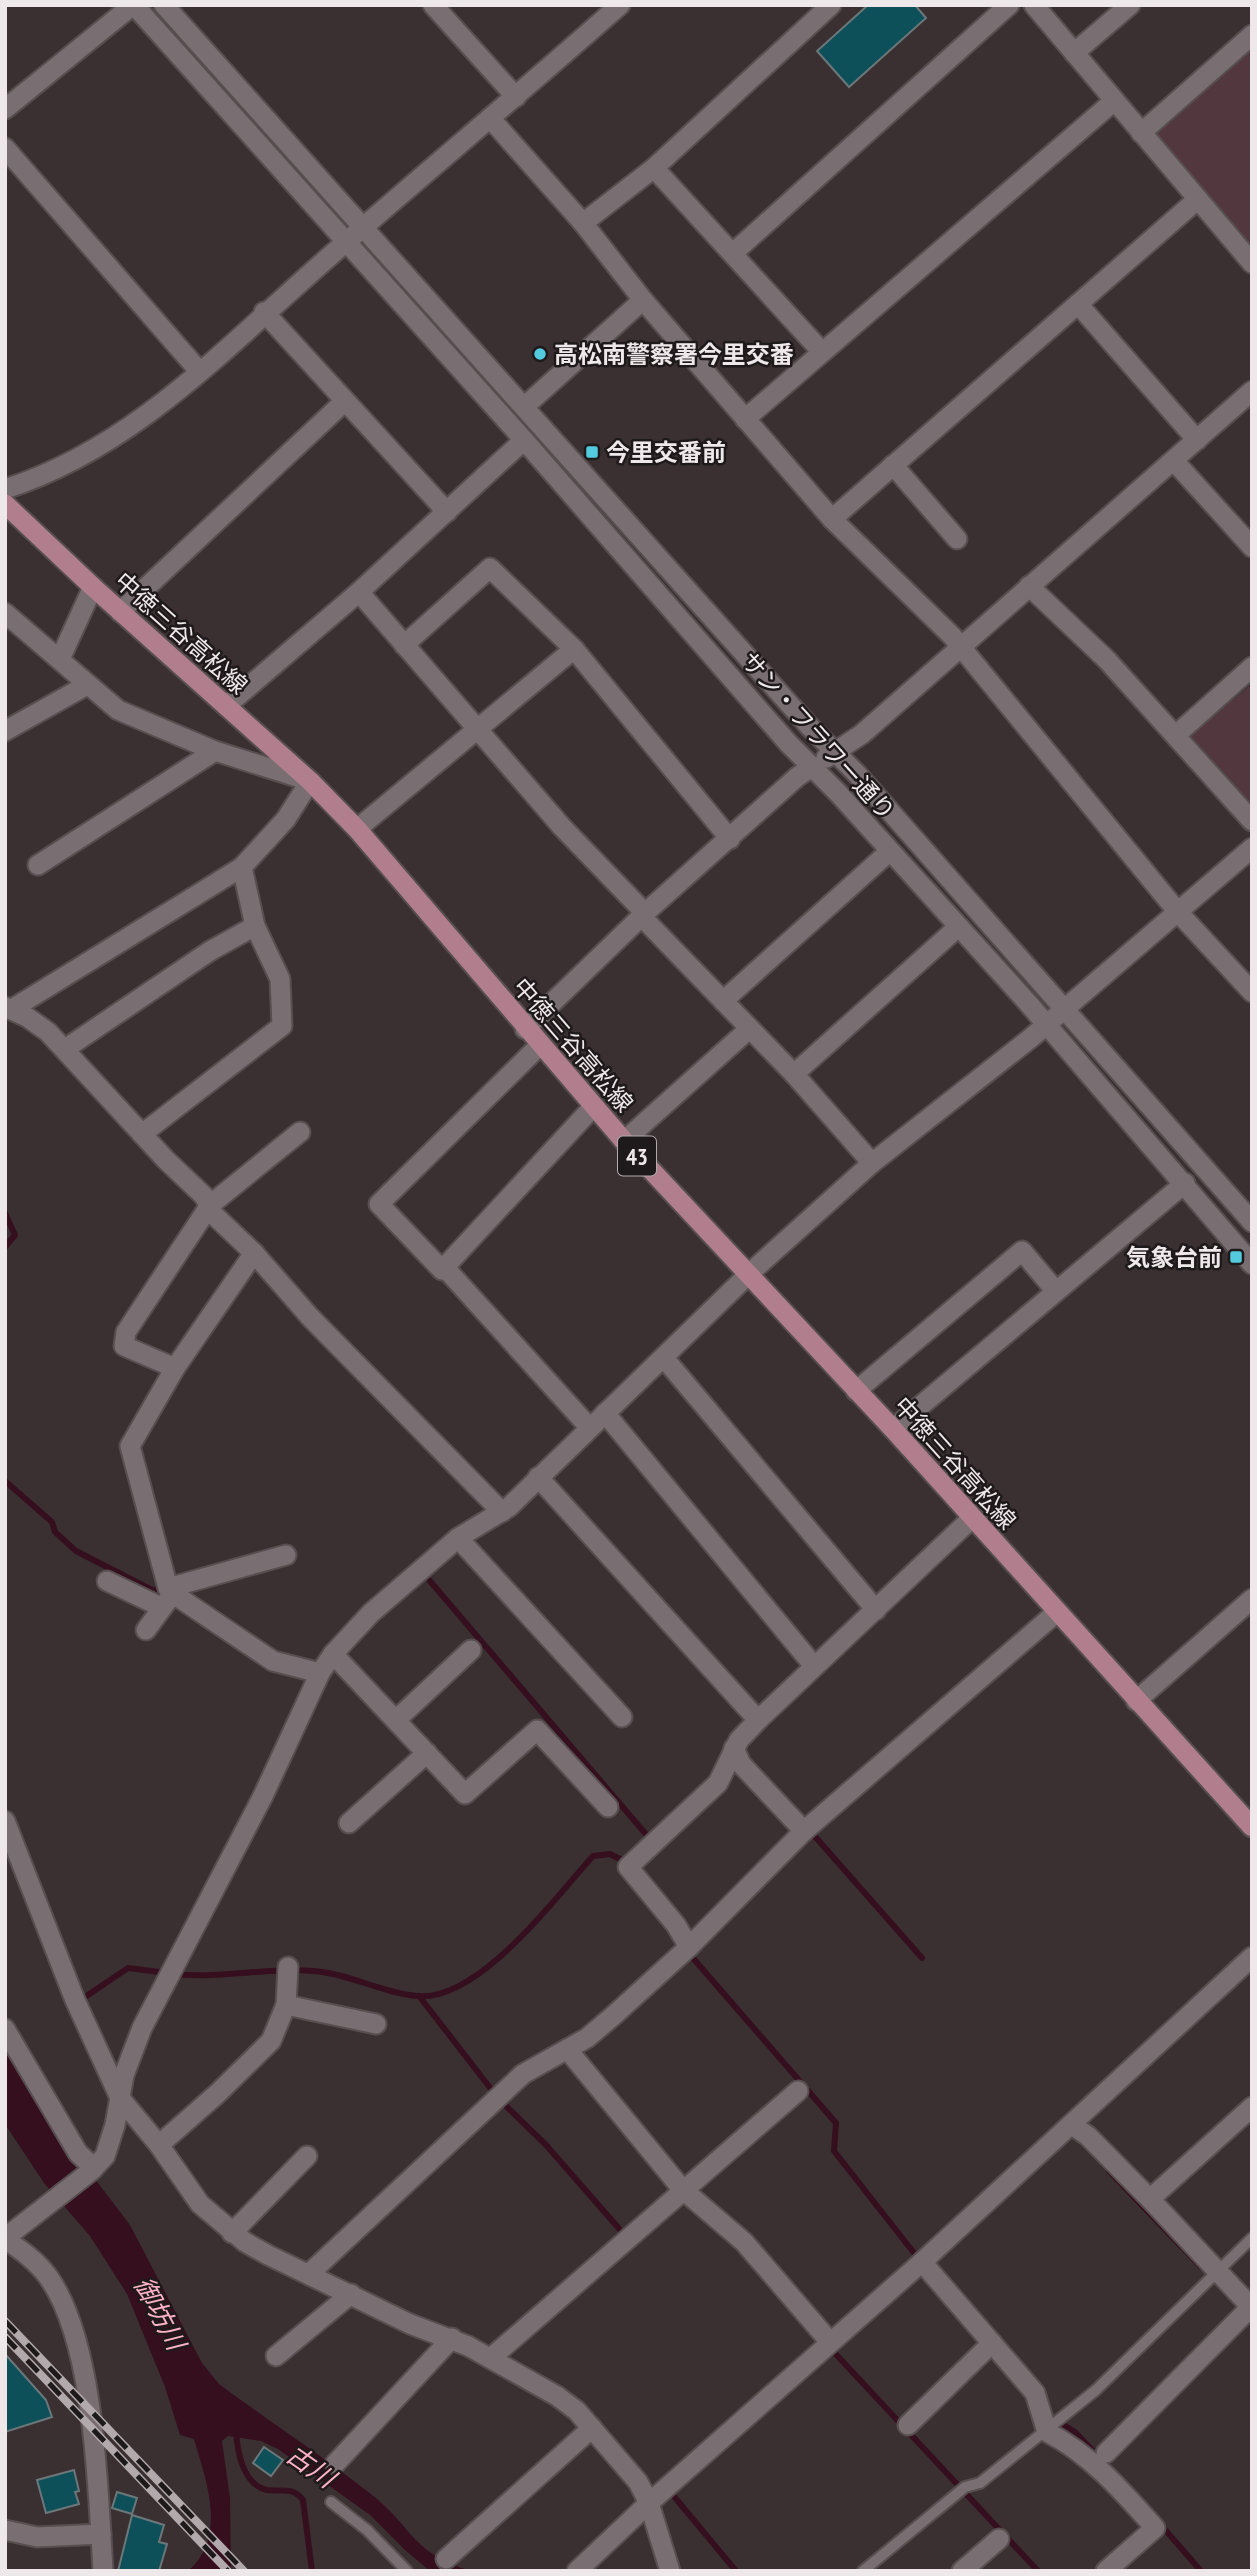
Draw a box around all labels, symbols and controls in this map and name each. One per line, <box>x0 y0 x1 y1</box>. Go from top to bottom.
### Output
place label: 高松南警察署今里交番 <box>554 339 794 370</box>
marker: 高松南警察署今里交番 <box>532 346 548 362</box>
place label: 今里交番前 <box>606 437 726 468</box>
marker: 今里交番前 <box>584 444 600 460</box>
street label: 中徳三谷高松線 <box>108 565 254 701</box>
street label: サン・フラワー通り <box>734 645 902 827</box>
street label: 中徳三谷高松線 <box>506 971 640 1119</box>
road number: 43 <box>618 1136 656 1176</box>
place label: 気象台前 <box>1126 1242 1222 1273</box>
marker: 気象台前 <box>1228 1249 1244 1265</box>
street label: 中徳三谷高松線 <box>887 1390 1023 1536</box>
water label: 御坊川 <box>127 2271 194 2358</box>
water label: 古川 <box>280 2438 344 2496</box>

